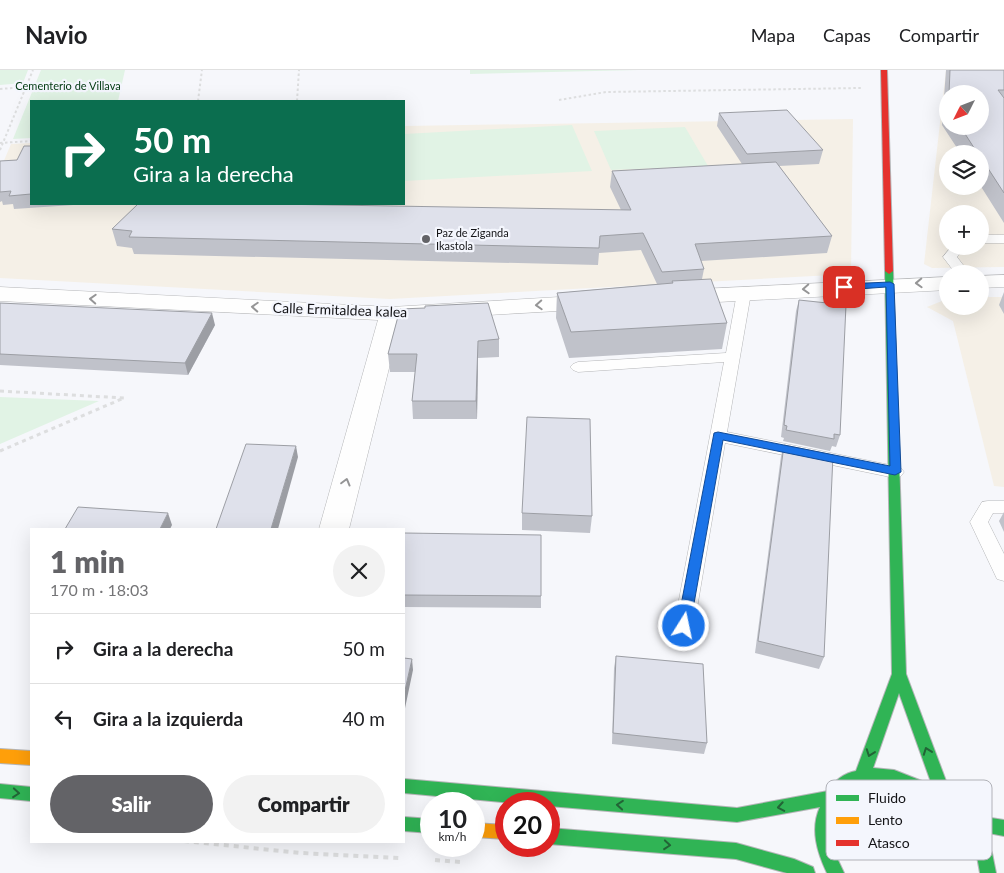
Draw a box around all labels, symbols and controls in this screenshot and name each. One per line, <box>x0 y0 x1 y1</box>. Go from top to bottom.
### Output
text: Navio <box>25 20 88 49</box>
text: Mapa <box>751 24 795 46</box>
text: Capas <box>823 24 871 46</box>
text: Compartir <box>899 24 979 46</box>
park label: Cementerio de Villava <box>15 79 121 92</box>
north arrow <box>939 85 989 135</box>
map controls <box>939 85 989 315</box>
text: 50 m <box>133 118 211 160</box>
icon: right <box>50 120 115 185</box>
button: layers <box>939 145 989 195</box>
text: Gira a la derecha <box>133 160 294 187</box>
button: + <box>939 205 989 255</box>
place label: Paz de Ziganda Ikastola <box>436 226 509 252</box>
marker: Paz de Ziganda Ikastola <box>420 233 432 245</box>
button: − <box>939 265 989 315</box>
pin <box>823 266 865 308</box>
icon: arrive <box>830 273 858 301</box>
one-way arrow <box>914 278 922 289</box>
one-way arrow <box>802 284 810 295</box>
one-way arrow <box>88 293 96 304</box>
street label: Calle Ermitaldea kalea <box>272 299 408 320</box>
one-way arrow <box>535 300 543 311</box>
one-way arrow <box>251 302 259 313</box>
one-way arrow <box>341 478 351 486</box>
text: 1 min <box>50 543 125 579</box>
button: close <box>333 545 385 597</box>
text: 170 m · 18:03 <box>50 580 149 599</box>
position arrow <box>657 599 709 651</box>
icon: right <box>50 635 78 663</box>
text: Gira a la derecha <box>93 637 233 660</box>
text: 50 m <box>342 637 385 660</box>
icon: left <box>50 705 78 733</box>
text: Gira a la izquierda <box>93 707 243 730</box>
text: 40 m <box>342 707 385 730</box>
one-way arrow <box>866 748 876 757</box>
one-way arrow <box>923 748 933 756</box>
button: Salir <box>50 775 213 833</box>
button: Compartir <box>223 775 385 833</box>
legend <box>826 780 992 860</box>
one-way arrow <box>12 787 20 798</box>
text: Fluido <box>868 789 906 806</box>
speed limit sign: 20 <box>495 792 560 857</box>
one-way arrow <box>616 799 624 810</box>
one-way arrow <box>777 801 786 811</box>
text: 10 <box>438 803 467 833</box>
text: Lento <box>868 811 903 828</box>
text: km/h <box>438 829 467 844</box>
text: Atasco <box>868 834 910 851</box>
one-way arrow <box>663 840 671 851</box>

